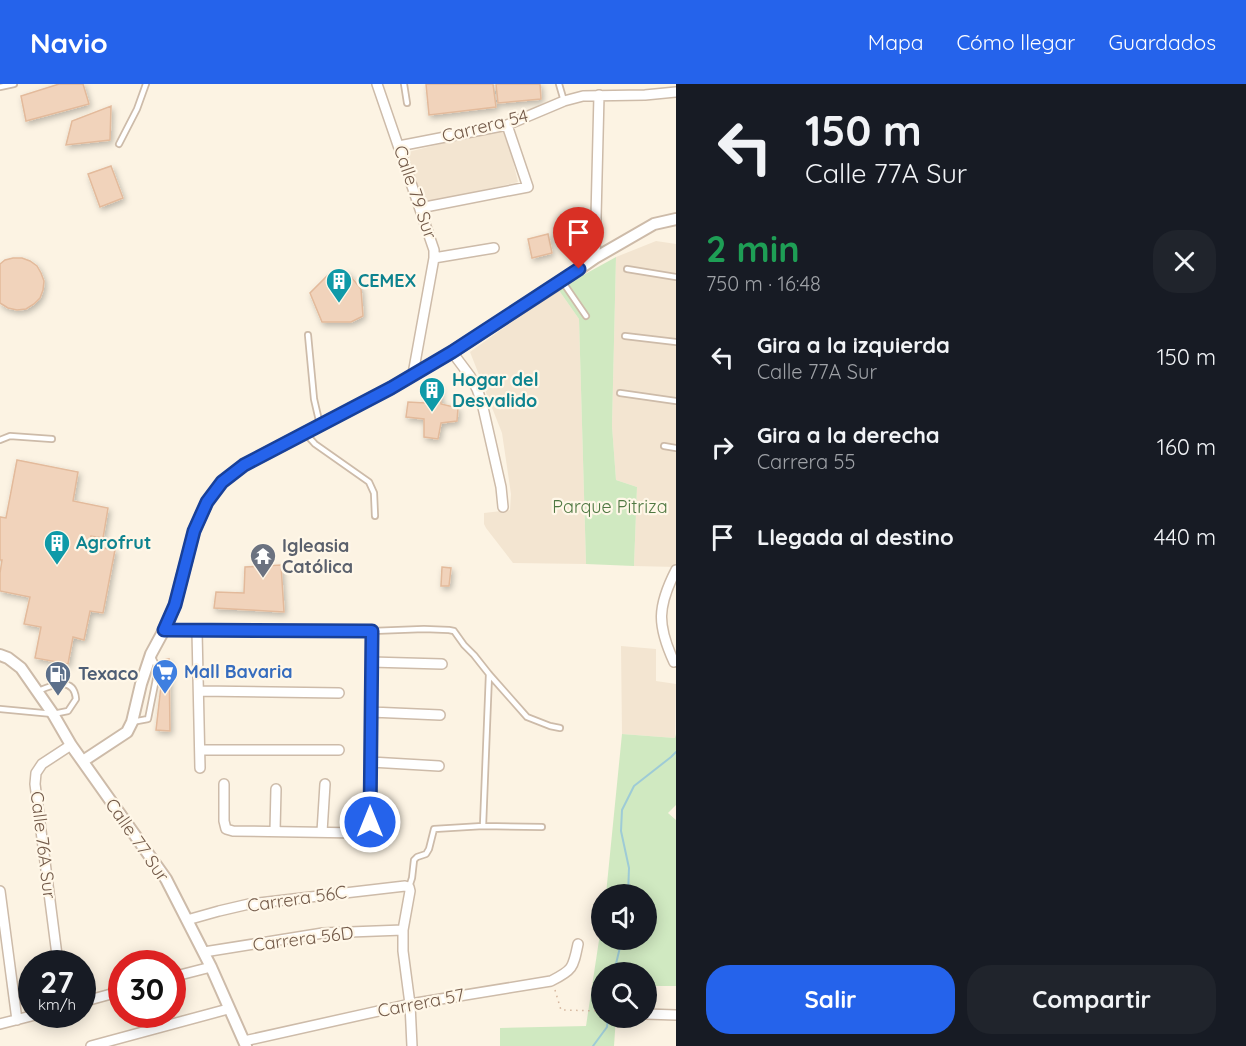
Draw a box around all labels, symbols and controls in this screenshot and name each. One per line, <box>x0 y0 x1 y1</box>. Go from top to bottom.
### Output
text: Navio <box>30 25 108 60</box>
text: Mapa <box>868 29 923 55</box>
text: Cómo llegar <box>956 29 1075 55</box>
text: Guardados <box>1108 29 1216 55</box>
street label: Carrera 54 <box>439 104 530 147</box>
text: 150 m <box>805 104 922 157</box>
icon: left <box>706 108 784 186</box>
street label: Calle 79 Sur <box>389 142 442 242</box>
text: Calle 77A Sur <box>805 156 967 190</box>
pin <box>553 207 604 269</box>
icon: arrive <box>562 216 595 249</box>
text: 2 min <box>706 226 800 271</box>
button: close <box>1153 230 1216 293</box>
building icon: CEMEX <box>324 266 354 304</box>
place label: CEMEX <box>358 269 416 292</box>
text: 750 m · 16:48 <box>706 271 821 296</box>
text: Gira a la izquierda <box>757 331 950 359</box>
icon: left <box>706 341 739 374</box>
text: 150 m <box>1157 343 1216 371</box>
text: Calle 77A Sur <box>757 359 877 384</box>
place label: Hogar del Desvalido <box>452 368 539 412</box>
building icon: Hogar del Desvalido <box>417 375 447 413</box>
text: Gira a la derecha <box>757 421 940 449</box>
icon: right <box>706 431 739 464</box>
text: 160 m <box>1157 433 1216 461</box>
text: Carrera 55 <box>757 449 855 474</box>
park label: Parque Pitriza <box>552 495 668 518</box>
icon: arrive <box>706 521 739 554</box>
text: Llegada al destino <box>757 523 954 551</box>
text: 440 m <box>1154 523 1216 551</box>
building icon: Agrofrut <box>42 528 72 566</box>
place label: Agrofrut <box>76 531 151 554</box>
place label: Igleasia Católica <box>282 534 353 578</box>
temple icon: Igleasia Católica <box>248 541 278 579</box>
supermarket icon: Mall Bavaria <box>150 657 180 695</box>
fuel station icon: Texaco <box>43 659 73 697</box>
place label: Mall Bavaria <box>184 660 292 683</box>
place label: Texaco <box>78 662 138 685</box>
street label: Calle 76A Sur <box>25 790 62 900</box>
position arrow <box>338 790 402 854</box>
street label: Calle 77 Sur <box>100 794 175 886</box>
street label: Carrera 56C <box>246 880 348 917</box>
map controls <box>591 884 657 1028</box>
button: sound <box>591 884 657 950</box>
street label: Carrera 56D <box>251 921 355 956</box>
speed limit sign: 30 <box>108 950 186 1028</box>
button: search <box>591 962 657 1028</box>
text: 27 <box>40 963 74 1001</box>
button: Salir <box>706 965 955 1034</box>
button: Compartir <box>967 965 1216 1034</box>
street label: Carrera 57 <box>376 983 466 1022</box>
text: km/h <box>38 995 76 1014</box>

